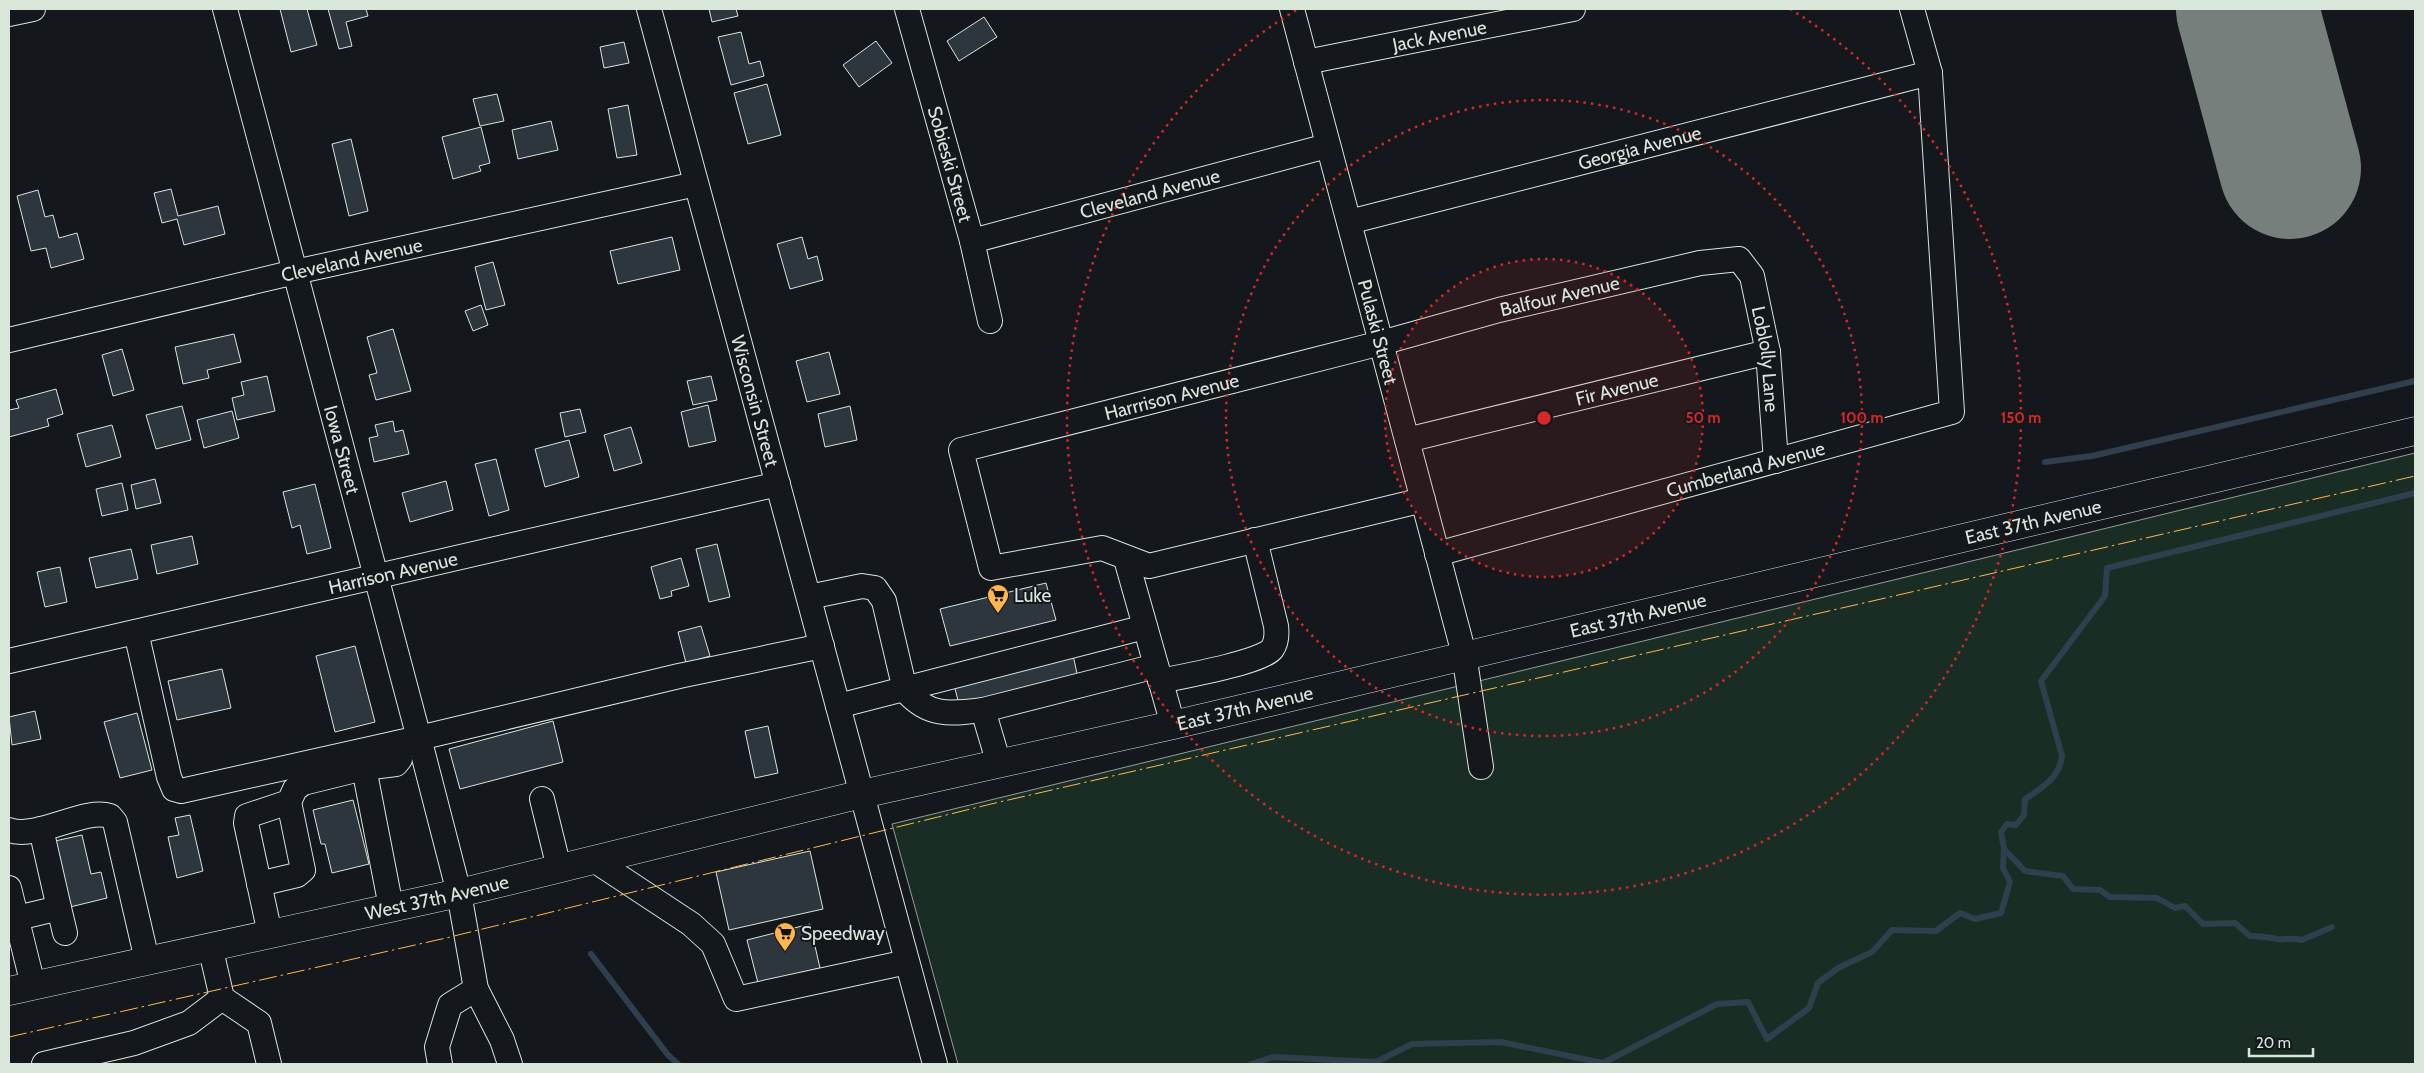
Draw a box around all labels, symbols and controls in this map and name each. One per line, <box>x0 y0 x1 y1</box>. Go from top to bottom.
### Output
street label: Jack Avenue <box>1389 15 1489 56</box>
street label: Sobieski Street <box>923 103 978 225</box>
street label: Georgia Avenue <box>1576 121 1704 174</box>
street label: Cleveland Avenue <box>1077 164 1223 223</box>
street label: Cleveland Avenue <box>279 233 425 286</box>
street label: Balfour Avenue <box>1498 271 1622 321</box>
street label: Pulaski Street <box>1353 277 1403 387</box>
street label: Loblolly Lane <box>1747 304 1784 413</box>
street label: Wisconsin Street <box>726 333 784 470</box>
street label: Harrrison Avenue <box>1102 368 1242 425</box>
street label: Fir Avenue <box>1573 368 1661 410</box>
street label: Iowa Street <box>319 403 365 497</box>
centre of rings <box>1535 409 1553 427</box>
text: 50 m <box>1685 409 1721 427</box>
text: 100 m <box>1840 409 1884 427</box>
text: 150 m <box>2001 409 2041 427</box>
street label: Cumberland Avenue <box>1664 436 1828 502</box>
street label: East 37th Avenue <box>1963 494 2104 549</box>
street label: Harrison Avenue <box>326 547 460 599</box>
supermarket icon: Luke <box>986 583 1010 614</box>
place label: Luke <box>1014 584 1051 607</box>
street label: East 37th Avenue <box>1568 588 1709 642</box>
street label: East 37th Avenue <box>1174 681 1316 735</box>
street label: West 37th Avenue <box>363 870 511 925</box>
supermarket icon: Speedway <box>773 921 797 952</box>
place label: Speedway <box>801 922 885 945</box>
scale bar <box>2249 1026 2313 1058</box>
text: 20 m <box>2256 1034 2291 1052</box>

